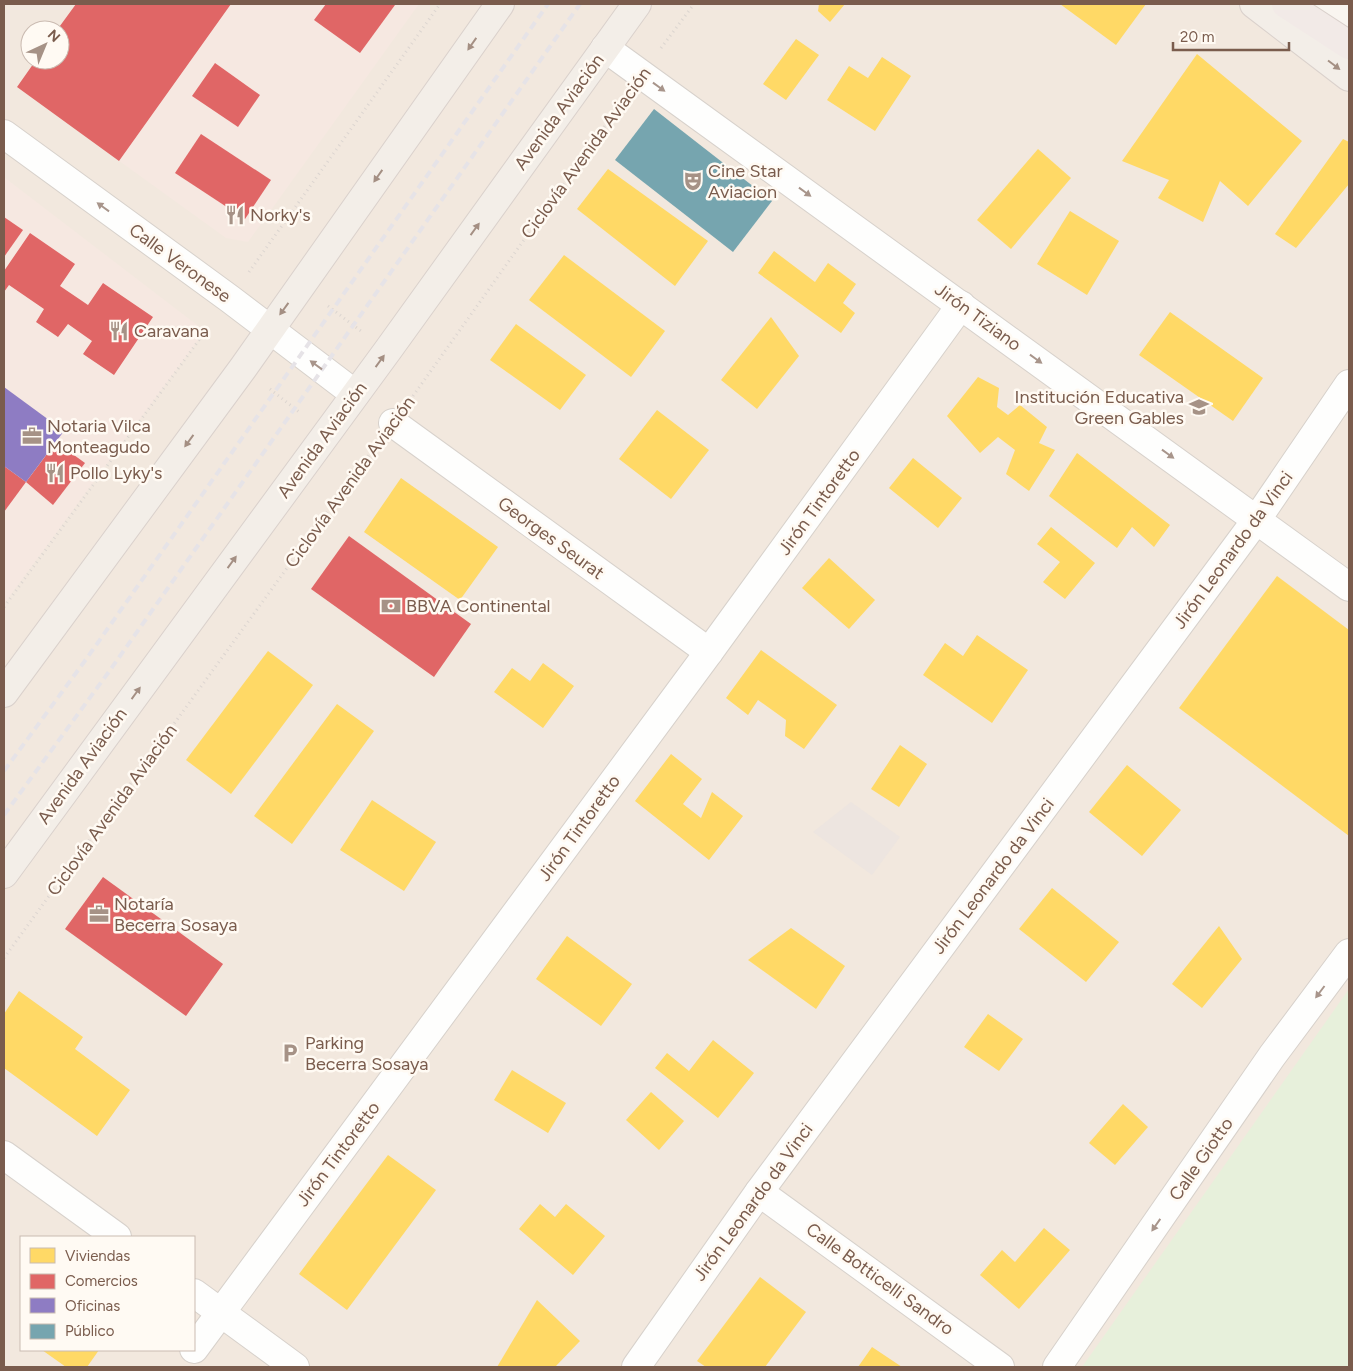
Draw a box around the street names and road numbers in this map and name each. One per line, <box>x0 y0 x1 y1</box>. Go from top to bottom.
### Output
street label: Avenida Aviación <box>509 50 609 174</box>
street label: Ciclovía Avenida Aviación <box>516 63 656 243</box>
street label: Calle Veronese <box>125 219 235 307</box>
street label: Jirón Tiziano <box>931 278 1025 356</box>
street label: Avenida Aviación <box>272 378 372 502</box>
street label: Ciclovía Avenida Aviación <box>280 392 420 572</box>
street label: Jirón Tintoretto <box>773 445 865 559</box>
street label: Jirón Leonardo da Vinci <box>1168 467 1298 633</box>
street label: Georges Seurat <box>493 492 609 584</box>
street label: Avenida Aviación <box>32 704 132 828</box>
street label: Ciclovía Avenida Aviación <box>42 720 182 900</box>
street label: Jirón Tintoretto <box>533 771 625 885</box>
street label: Jirón Leonardo da Vinci <box>927 794 1059 958</box>
street label: Jirón Tintoretto <box>291 1097 385 1211</box>
street label: Calle Giotto <box>1164 1113 1238 1205</box>
street label: Jirón Leonardo da Vinci <box>688 1119 818 1285</box>
street label: Calle Botticelli Sandro <box>802 1218 958 1340</box>

